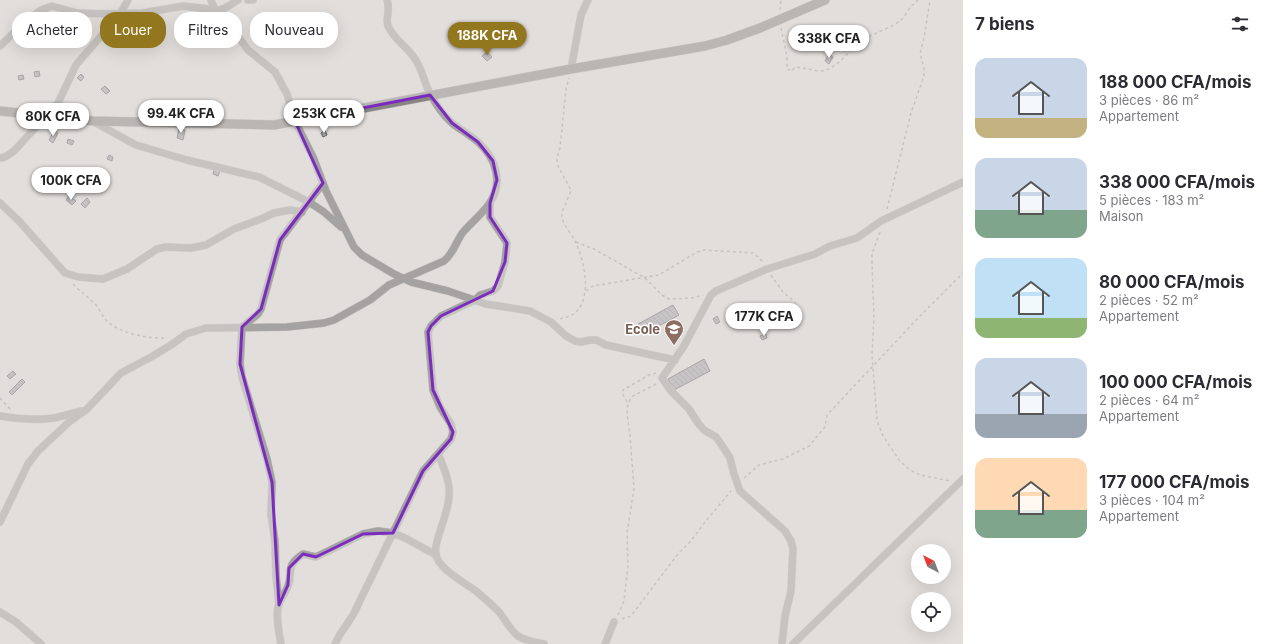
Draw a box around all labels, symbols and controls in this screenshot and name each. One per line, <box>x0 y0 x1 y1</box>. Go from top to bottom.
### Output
chip: Acheter <box>12 12 92 48</box>
chip: Louer <box>100 12 166 48</box>
chip: Filtres <box>174 12 242 48</box>
chip: Nouveau <box>250 12 338 48</box>
icon: filters <box>1229 13 1251 35</box>
text: 7 biens <box>975 14 1034 34</box>
pin: 188K CFA <box>446 22 528 56</box>
pin: 338K CFA <box>788 25 870 59</box>
text: 188K CFA <box>457 27 517 43</box>
text: 338K CFA <box>797 30 861 46</box>
text: 188 000 CFA/mois <box>1099 72 1251 92</box>
icon: home <box>1007 74 1055 122</box>
text: 3 pièces · 86 m² <box>1099 92 1199 108</box>
pin: 99.4K CFA <box>135 100 227 134</box>
pin: 253K CFA <box>283 100 365 134</box>
pin: 80K CFA <box>16 103 90 137</box>
text: 99.4K CFA <box>147 105 215 121</box>
text: 253K CFA <box>292 105 356 121</box>
text: 80K CFA <box>25 108 81 124</box>
text: Appartement <box>1099 108 1179 124</box>
pin: 100K CFA <box>30 167 112 201</box>
text: 100K CFA <box>40 172 102 188</box>
text: 338 000 CFA/mois <box>1099 172 1255 192</box>
icon: home <box>1007 174 1055 222</box>
text: 5 pièces · 183 m² <box>1099 192 1204 208</box>
text: Maison <box>1099 208 1144 224</box>
text: 80 000 CFA/mois <box>1099 272 1245 292</box>
icon: home <box>1007 274 1055 322</box>
text: 2 pièces · 52 m² <box>1099 292 1199 308</box>
pin: 177K CFA <box>723 303 805 337</box>
text: 177K CFA <box>734 308 794 324</box>
text: Appartement <box>1099 308 1179 324</box>
school or university icon: Ecole <box>663 318 685 346</box>
place label: Ecole <box>625 321 660 337</box>
text: 100 000 CFA/mois <box>1099 372 1252 392</box>
icon: home <box>1007 374 1055 422</box>
text: 2 pièces · 64 m² <box>1099 392 1199 408</box>
text: Appartement <box>1099 408 1179 424</box>
text: 177 000 CFA/mois <box>1099 472 1249 492</box>
icon: home <box>1007 474 1055 522</box>
text: 3 pièces · 104 m² <box>1099 492 1205 508</box>
text: Appartement <box>1099 508 1179 524</box>
north arrow <box>911 544 951 584</box>
map controls <box>911 544 951 632</box>
button: locate <box>911 592 951 632</box>

